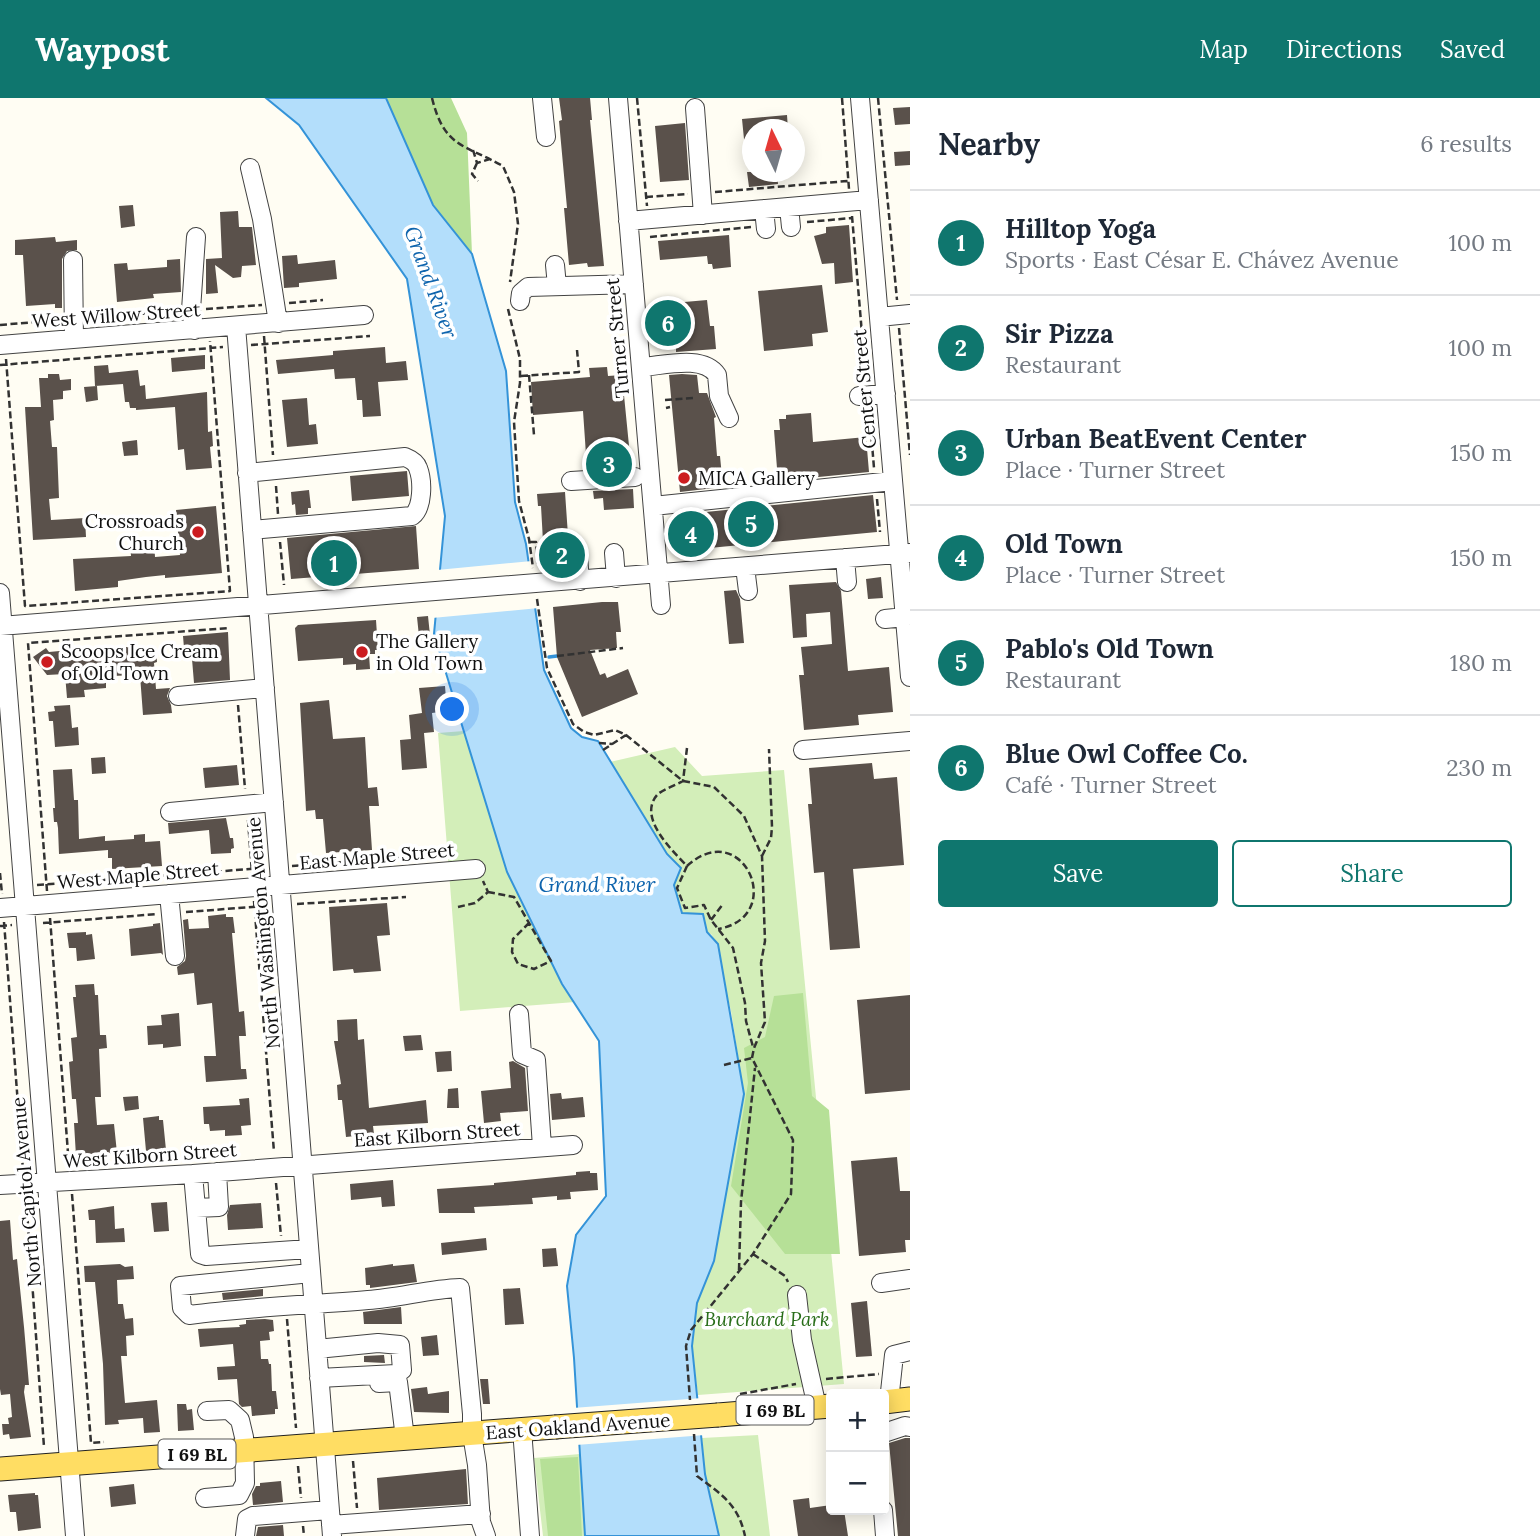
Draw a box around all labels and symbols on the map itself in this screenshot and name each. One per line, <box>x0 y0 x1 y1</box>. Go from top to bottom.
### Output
north arrow <box>742 119 805 182</box>
water label: Grand River <box>398 222 464 342</box>
street label: Turner Street <box>600 276 634 399</box>
street label: West Willow Street <box>31 297 202 333</box>
pin: 6 <box>645 297 691 349</box>
street label: Center Street <box>847 328 881 450</box>
pin: 3 <box>586 438 632 490</box>
place label: MICA Gallery <box>698 466 815 490</box>
marker: MICA Gallery <box>676 470 692 486</box>
pin: 5 <box>728 498 774 550</box>
pin: 4 <box>668 508 714 560</box>
place label: Crossroads Church <box>85 509 184 555</box>
marker: Crossroads Church <box>190 524 206 540</box>
pin: 2 <box>539 529 585 581</box>
pin: 1 <box>311 537 357 589</box>
place label: The Gallery in Old Town <box>376 629 483 675</box>
place label: Scoops Ice Cream of Old Town <box>61 639 219 685</box>
marker: The Gallery in Old Town <box>354 644 370 660</box>
marker: Scoops Ice Cream of Old Town <box>39 654 55 670</box>
your location <box>435 692 469 726</box>
street label: North Washington Avenue <box>241 816 285 1050</box>
street label: East Maple Street <box>298 837 456 875</box>
street label: West Maple Street <box>56 856 221 894</box>
water label: Grand River <box>538 871 656 898</box>
street label: North Capitol Avenue <box>6 1096 46 1288</box>
street label: East Kilborn Street <box>353 1116 522 1152</box>
street label: West Kilborn Street <box>62 1137 238 1173</box>
park label: Burchard Park <box>704 1307 830 1331</box>
road number: I 69 BL <box>736 1395 814 1424</box>
street label: East Oakland Avenue <box>485 1408 671 1444</box>
road number: I 69 BL <box>158 1440 235 1469</box>

